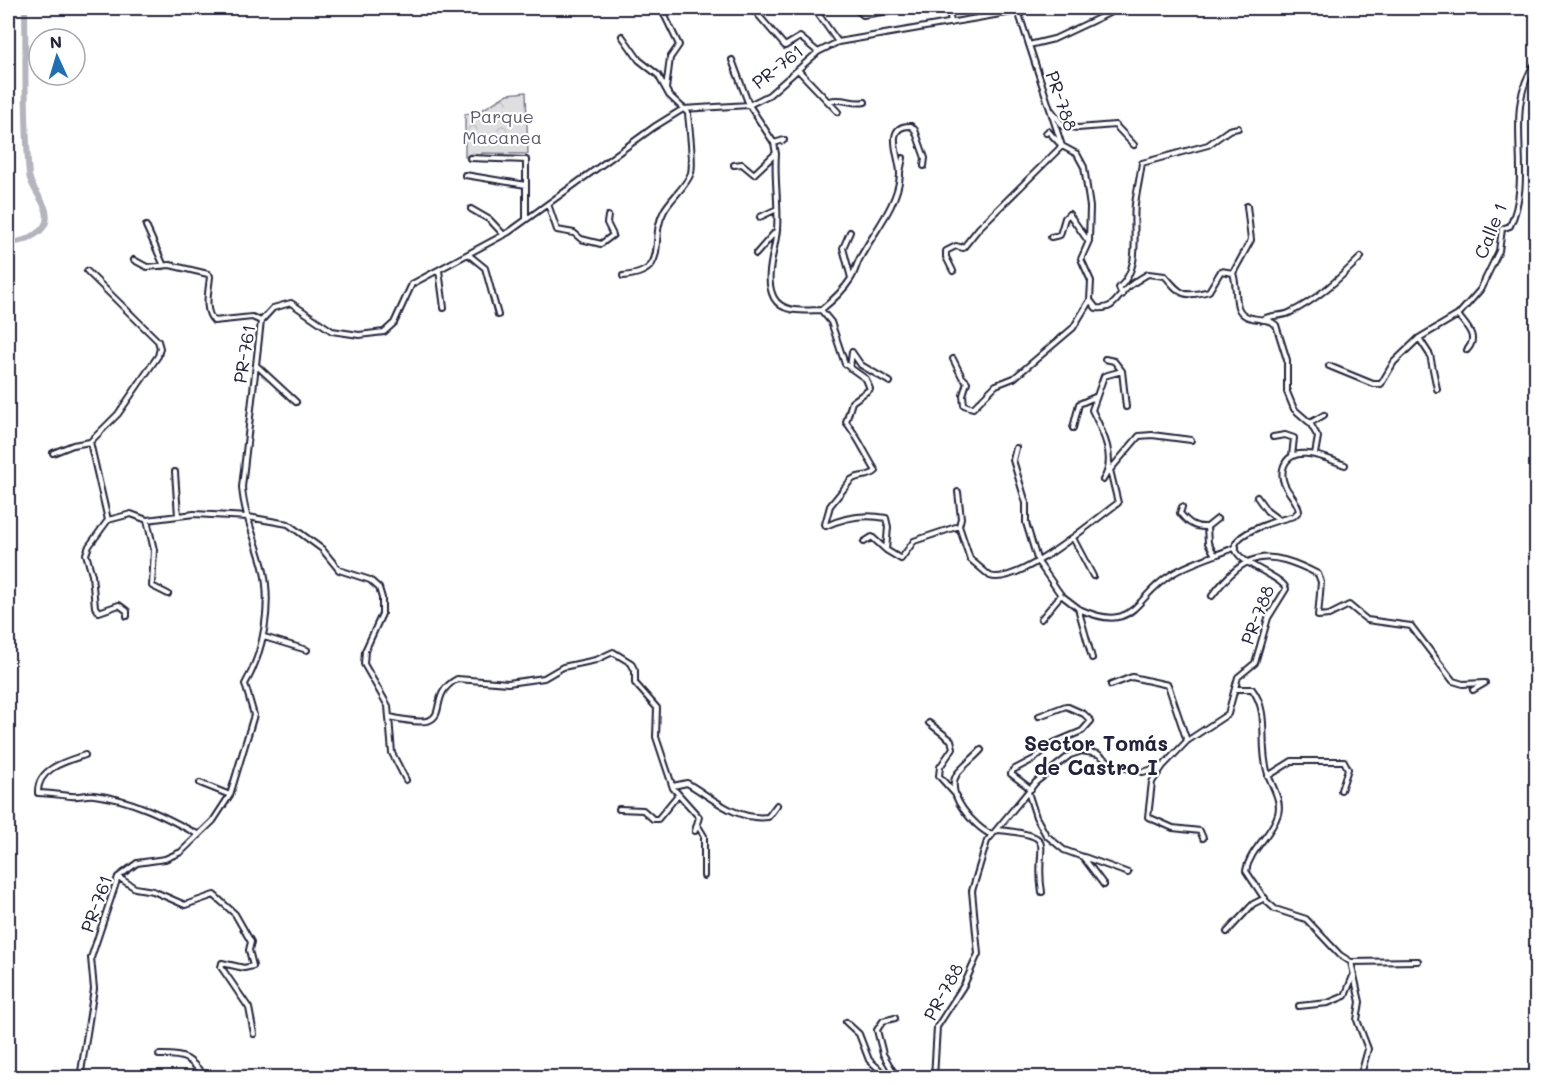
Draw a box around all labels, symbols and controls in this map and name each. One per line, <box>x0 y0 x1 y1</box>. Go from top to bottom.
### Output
north arrow <box>27 27 87 87</box>
text: N <box>49 31 63 52</box>
street label: PR-761 <box>747 39 808 94</box>
street label: PR-788 <box>1041 67 1083 134</box>
park label: Parque Macanea <box>462 104 542 149</box>
street label: Calle 1 <box>1468 199 1512 262</box>
street label: PR-761 <box>228 323 260 385</box>
street label: PR-788 <box>1235 581 1279 648</box>
district label: Sector Tomás de Castro I <box>1024 729 1168 780</box>
street label: PR-761 <box>75 872 117 936</box>
street label: PR-788 <box>918 959 969 1024</box>

